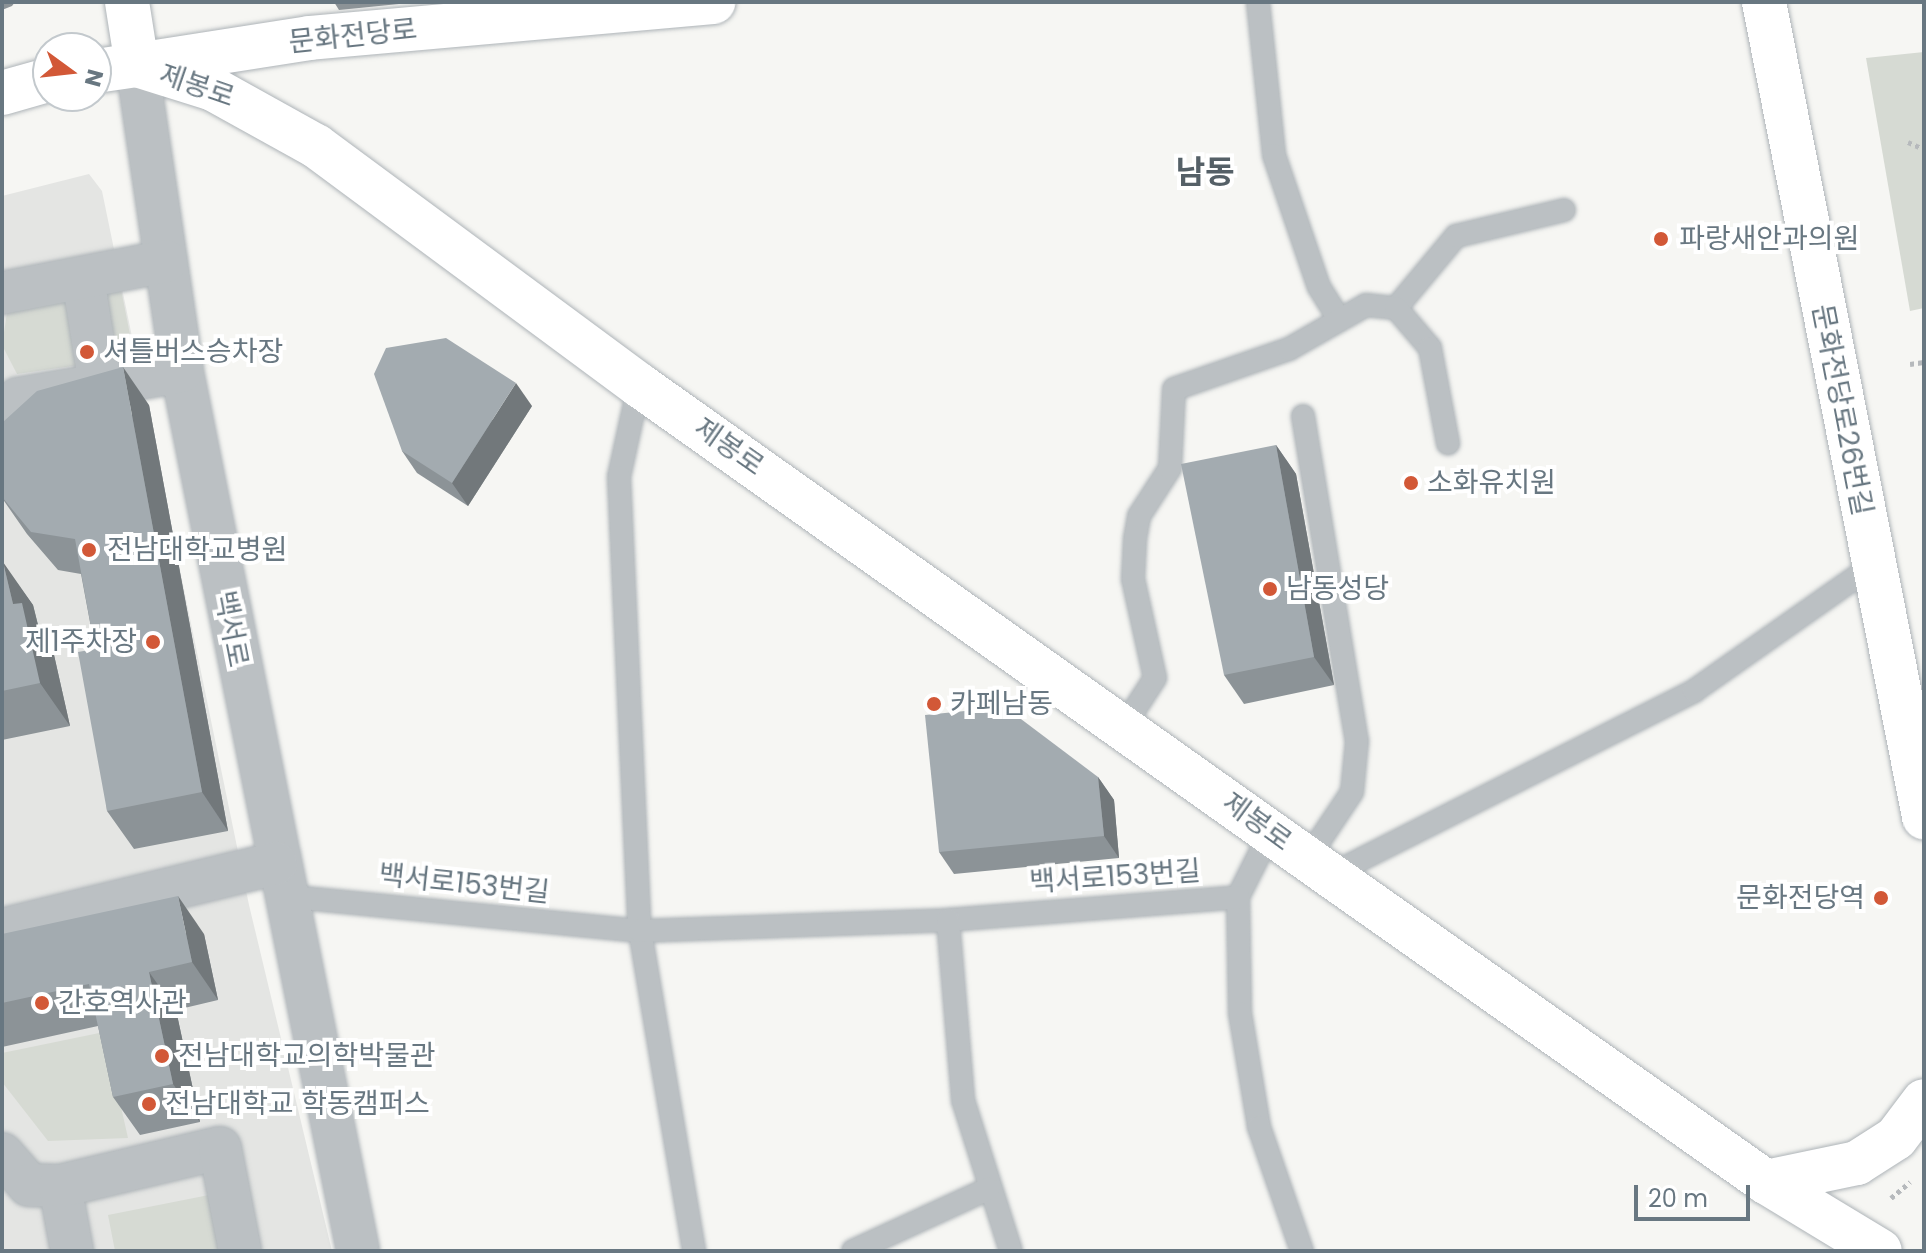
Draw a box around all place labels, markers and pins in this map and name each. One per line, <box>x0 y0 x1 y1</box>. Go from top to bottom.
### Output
place label: 파랑새안과의원 <box>1679 222 1859 256</box>
marker: 파랑새안과의원 <box>1650 228 1672 250</box>
place label: 셔틀버스승차장 <box>103 335 283 369</box>
marker: 셔틀버스승차장 <box>78 343 96 361</box>
place label: 소화유치원 <box>1427 466 1556 500</box>
marker: 소화유치원 <box>1402 474 1420 492</box>
place label: 전남대학교병원 <box>107 533 287 567</box>
marker: 전남대학교병원 <box>78 539 100 561</box>
place label: 남동성당 <box>1286 572 1389 606</box>
marker: 남동성당 <box>1261 580 1279 598</box>
place label: 제1주차장 <box>25 625 137 659</box>
marker: 제1주차장 <box>144 633 162 651</box>
place label: 카페남동 <box>950 687 1053 721</box>
marker: 카페남동 <box>925 695 943 713</box>
place label: 문화전당역 <box>1736 881 1865 915</box>
marker: 문화전당역 <box>1872 889 1890 907</box>
place label: 간호역사관 <box>58 986 187 1020</box>
marker: 간호역사관 <box>33 994 51 1012</box>
place label: 전남대학교의학박물관 <box>178 1039 436 1073</box>
marker: 전남대학교의학박물관 <box>153 1047 171 1065</box>
place label: 전남대학교 학동캠퍼스 <box>165 1087 430 1121</box>
marker: 전남대학교 학동캠퍼스 <box>140 1095 158 1113</box>

